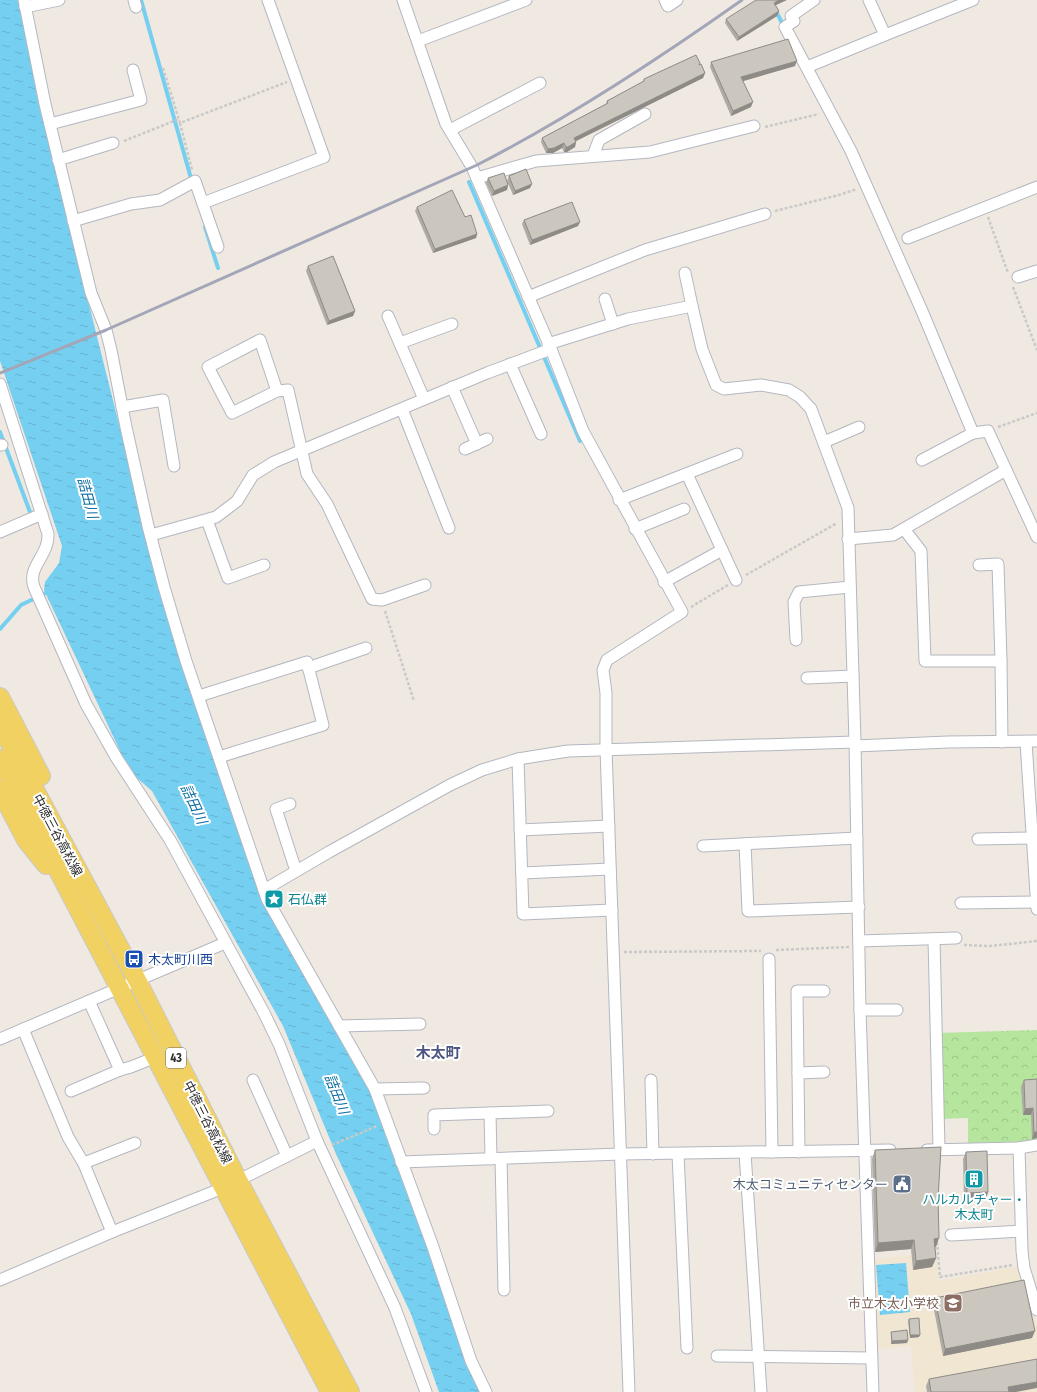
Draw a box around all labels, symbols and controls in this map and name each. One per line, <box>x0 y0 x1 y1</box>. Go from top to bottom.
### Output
water label: 詰田川 <box>74 476 102 523</box>
water label: 詰田川 <box>177 782 211 829</box>
street label: 中徳三谷高松線 <box>30 792 86 879</box>
place icon: 石仏群 <box>263 888 285 910</box>
place label: 石仏群 <box>288 892 327 907</box>
bus stop icon: 木太町川西 <box>123 948 145 970</box>
place label: 木太町川西 <box>148 952 213 967</box>
district label: 木太町 <box>415 1044 461 1062</box>
road number: 43 <box>166 1048 186 1068</box>
water label: 詰田川 <box>321 1072 353 1119</box>
street label: 中徳三谷高松線 <box>180 1078 235 1166</box>
building icon: ハルカルチャー・ 木太町 <box>963 1168 985 1190</box>
public building icon: 木太コミュニティセンター <box>891 1173 913 1195</box>
place label: 木太コミュニティセンター <box>733 1177 888 1192</box>
place label: ハルカルチャー・ 木太町 <box>922 1192 1026 1222</box>
school or university icon: 市立木太小学校 <box>942 1292 964 1314</box>
place label: 市立木太小学校 <box>848 1296 939 1311</box>

